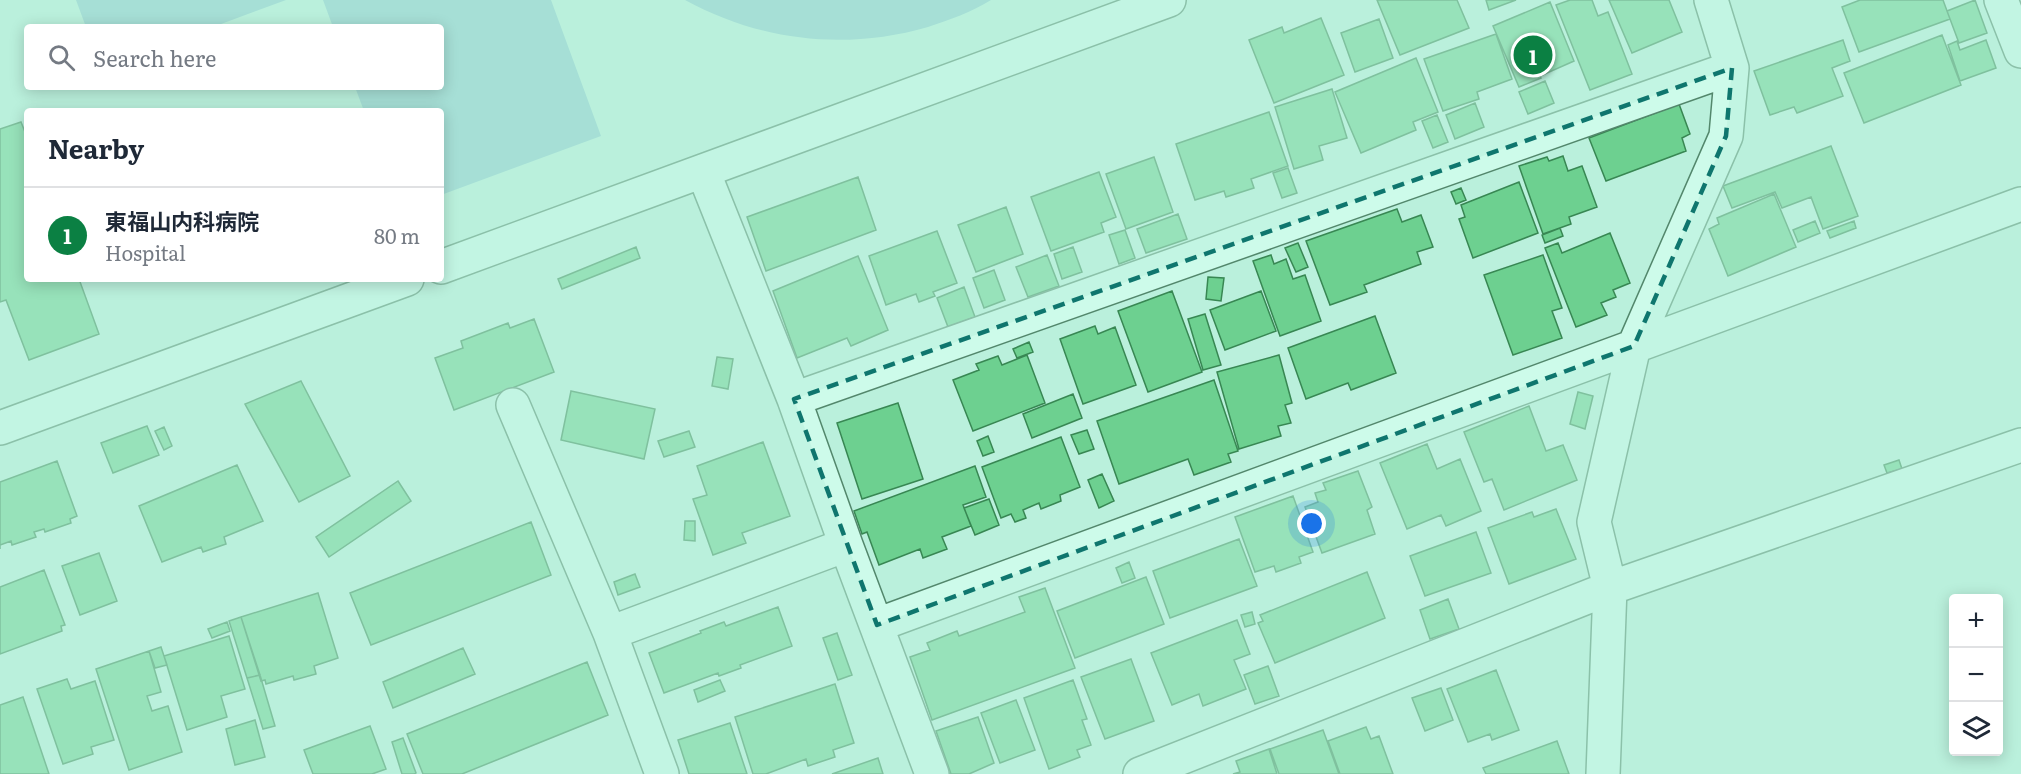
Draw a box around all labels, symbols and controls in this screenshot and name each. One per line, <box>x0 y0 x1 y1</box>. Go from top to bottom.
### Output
search box <box>24 24 444 90</box>
pin: 1 <box>1514 32 1552 78</box>
icon: search <box>45 41 78 74</box>
text: Search here <box>93 41 216 74</box>
text: Nearby <box>48 128 144 167</box>
text: 東福山内科病院 <box>105 204 259 237</box>
text: 1 <box>63 220 72 250</box>
text: 80 m <box>374 220 420 250</box>
text: Hospital <box>105 237 186 267</box>
your location <box>1297 509 1326 538</box>
map controls <box>1949 594 2003 756</box>
button: + <box>1949 594 2003 648</box>
button: − <box>1949 648 2003 702</box>
button: layers <box>1949 702 2003 756</box>

